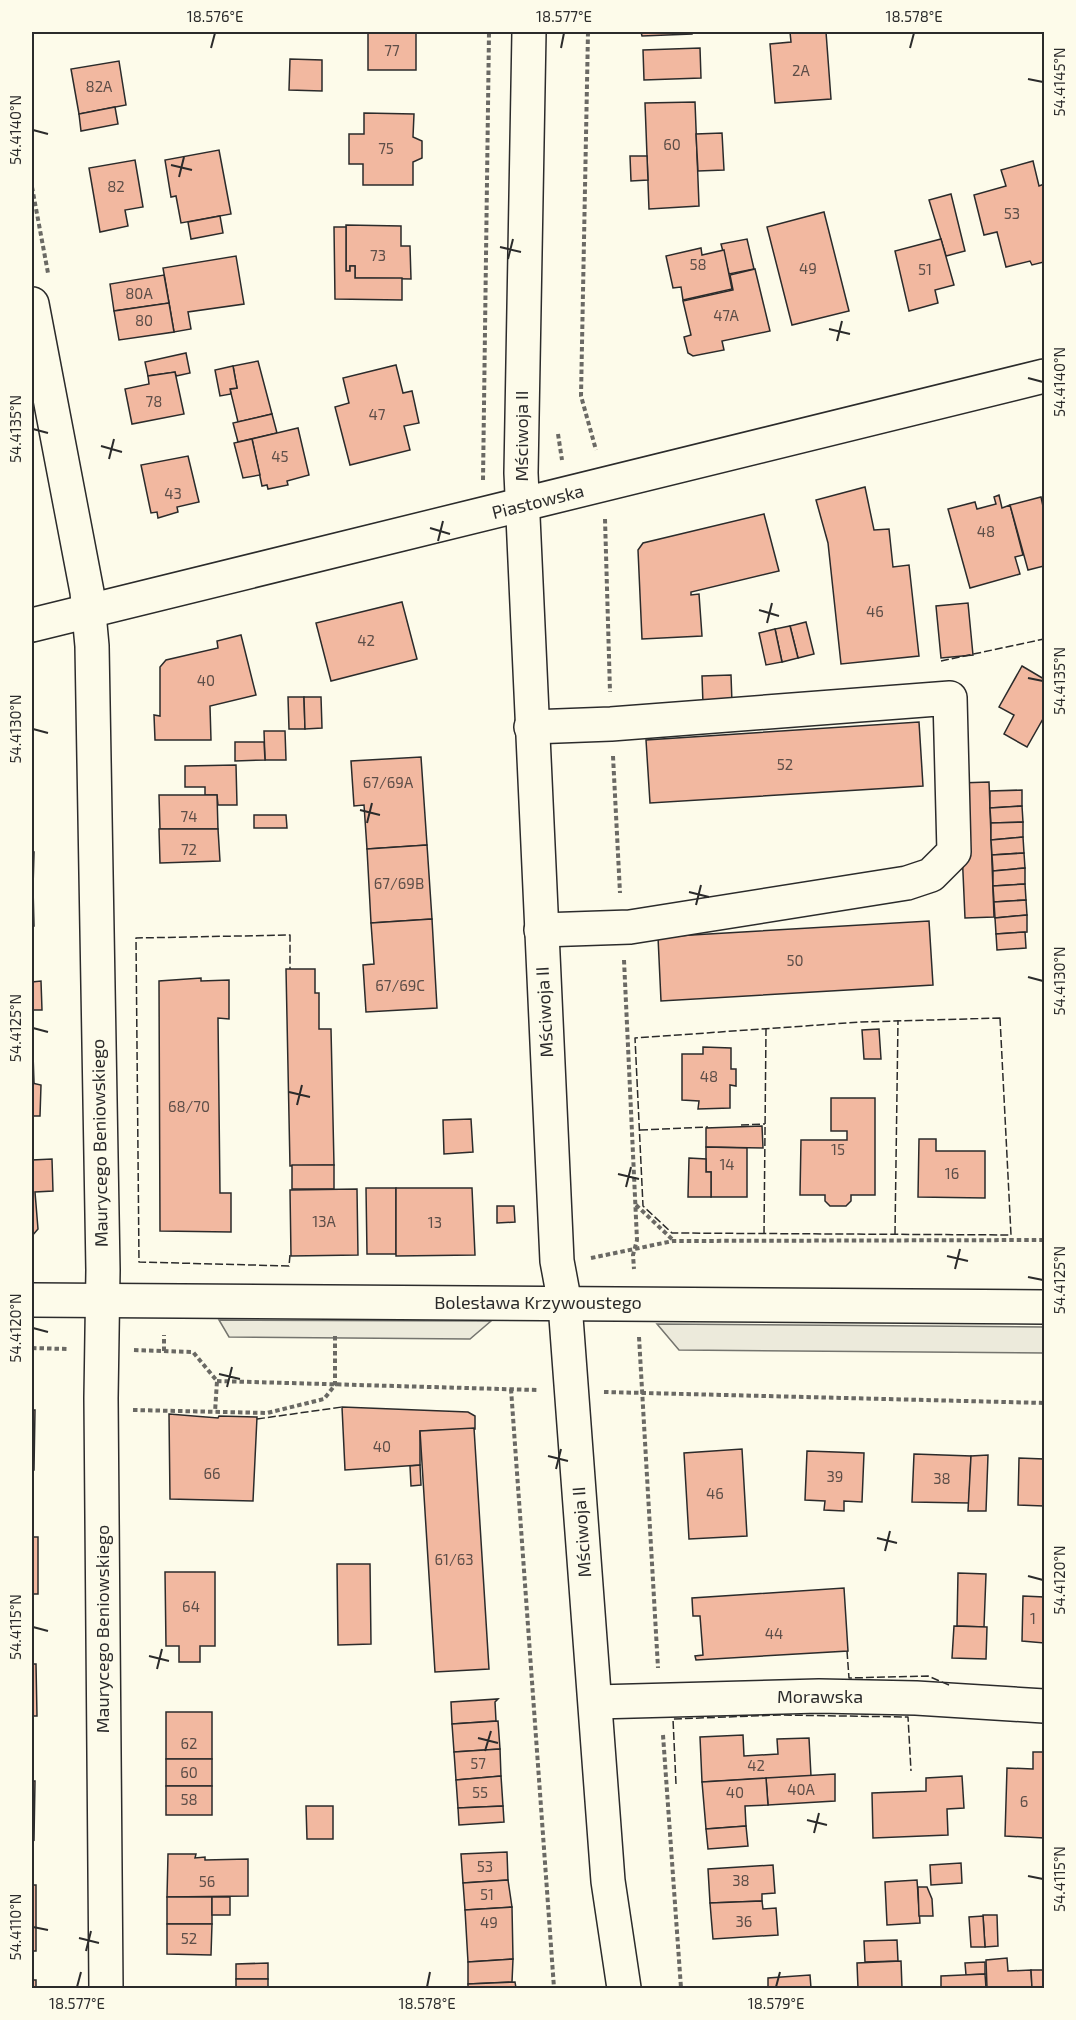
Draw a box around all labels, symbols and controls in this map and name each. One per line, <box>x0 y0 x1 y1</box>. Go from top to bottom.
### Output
text: 18.576°E <box>187 7 243 25</box>
text: 18.577°E <box>536 7 592 25</box>
text: 18.578°E <box>885 7 943 25</box>
house number: 77 <box>384 41 400 59</box>
text: 54.4145°N <box>1050 47 1068 117</box>
house number: 2A <box>792 61 811 79</box>
house number: 82A <box>86 77 113 95</box>
text: 54.4140°N <box>6 95 24 165</box>
house number: 60 <box>663 135 681 153</box>
house number: 75 <box>378 139 394 157</box>
house number: 82 <box>107 177 125 195</box>
house number: 53 <box>1004 204 1020 222</box>
house number: 73 <box>370 246 386 264</box>
house number: 58 <box>689 255 707 273</box>
house number: 49 <box>799 259 817 277</box>
house number: 51 <box>918 260 932 278</box>
house number: 80A <box>125 284 153 302</box>
house number: 47A <box>713 306 740 324</box>
house number: 80 <box>135 311 153 329</box>
text: 54.4140°N <box>1050 347 1068 417</box>
street label: Mściwoja II <box>510 390 532 482</box>
house number: 78 <box>146 392 162 410</box>
text: 54.4135°N <box>6 395 24 463</box>
house number: 47 <box>369 405 386 423</box>
house number: 45 <box>271 447 289 465</box>
street label: Piastowska <box>489 479 586 523</box>
house number: 43 <box>164 484 182 502</box>
house number: 48 <box>977 522 995 540</box>
house number: 46 <box>866 602 884 620</box>
house number: 42 <box>357 631 375 649</box>
text: 54.4135°N <box>1050 647 1068 715</box>
house number: 40 <box>197 671 215 689</box>
text: 54.4130°N <box>6 694 24 764</box>
house number: 52 <box>777 755 793 773</box>
house number: 67/69A <box>363 773 414 791</box>
house number: 74 <box>181 807 197 825</box>
house number: 72 <box>181 840 197 858</box>
house number: 67/69B <box>374 874 424 892</box>
text: 54.4130°N <box>1050 946 1068 1016</box>
house number: 50 <box>786 951 804 969</box>
street label: Mściwoja II <box>531 966 557 1058</box>
house number: 67/69C <box>375 976 425 994</box>
text: 54.4125°N <box>6 994 24 1062</box>
street label: Maurycego Beniowskiego <box>86 1039 112 1247</box>
house number: 48 <box>700 1067 718 1085</box>
house number: 68/70 <box>168 1097 210 1115</box>
house number: 15 <box>831 1140 845 1158</box>
house number: 14 <box>719 1155 735 1173</box>
house number: 16 <box>945 1164 959 1182</box>
house number: 13A <box>312 1212 336 1230</box>
house number: 13 <box>428 1213 442 1231</box>
text: 54.4125°N <box>1050 1246 1068 1314</box>
street label: Bolesława Krzywoustego <box>434 1291 642 1313</box>
text: 54.4120°N <box>6 1293 24 1363</box>
house number: 40 <box>373 1437 391 1455</box>
house number: 66 <box>203 1464 221 1482</box>
house number: 39 <box>827 1467 843 1485</box>
house number: 38 <box>933 1469 951 1487</box>
house number: 46 <box>706 1484 724 1502</box>
street label: Mściwoja II <box>567 1486 595 1578</box>
street label: Maurycego Beniowskiego <box>91 1525 113 1733</box>
text: 54.4120°N <box>1050 1545 1068 1615</box>
house number: 61/63 <box>434 1550 474 1568</box>
text: 54.4115°N <box>6 1594 24 1660</box>
house number: 64 <box>182 1597 200 1615</box>
house number: 1 <box>1030 1609 1036 1627</box>
house number: 44 <box>765 1624 783 1642</box>
street label: Morawska <box>777 1685 863 1707</box>
house number: 62 <box>180 1734 198 1752</box>
house number: 57 <box>470 1754 486 1772</box>
house number: 42 <box>747 1756 765 1774</box>
house number: 60 <box>180 1763 198 1781</box>
house number: 40A <box>787 1780 815 1798</box>
house number: 55 <box>472 1783 488 1801</box>
house number: 40 <box>726 1783 744 1801</box>
house number: 58 <box>180 1790 198 1808</box>
house number: 6 <box>1020 1792 1028 1810</box>
text: 54.4115°N <box>1050 1846 1068 1912</box>
house number: 53 <box>477 1857 493 1875</box>
house number: 38 <box>732 1871 750 1889</box>
house number: 56 <box>199 1872 215 1890</box>
house number: 51 <box>480 1885 494 1903</box>
text: 54.4110°N <box>6 1894 24 1960</box>
house number: 36 <box>736 1912 752 1930</box>
house number: 49 <box>480 1913 498 1931</box>
house number: 52 <box>181 1929 197 1947</box>
text: 18.577°E <box>49 1994 105 2012</box>
text: 18.578°E <box>398 1994 456 2012</box>
text: 18.579°E <box>748 1994 804 2012</box>

